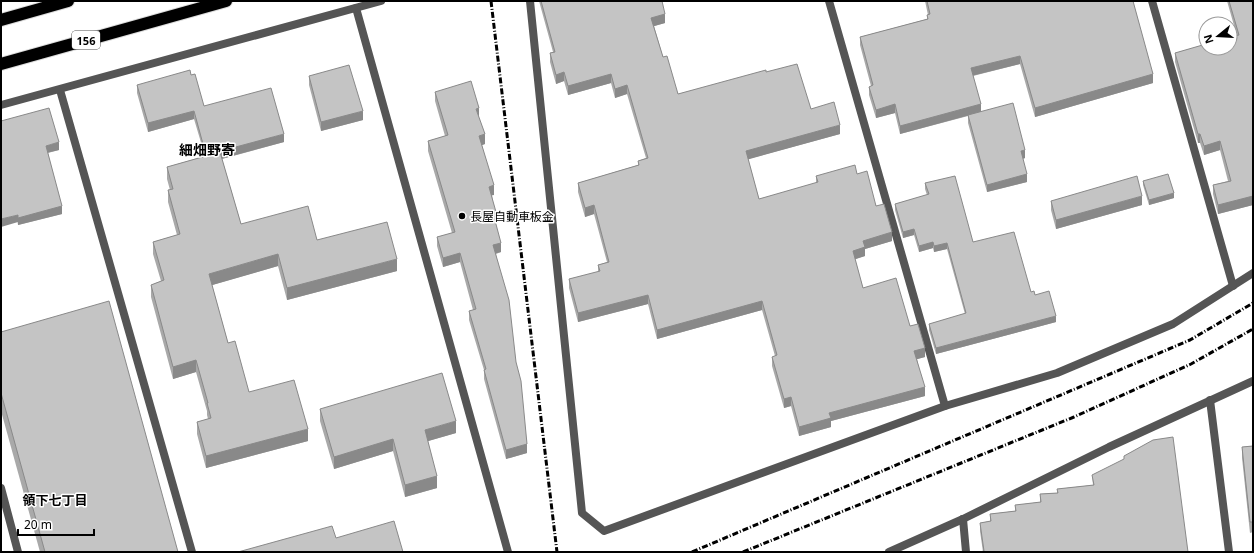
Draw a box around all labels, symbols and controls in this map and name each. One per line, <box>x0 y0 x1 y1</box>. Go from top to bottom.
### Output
north arrow <box>1198 16 1238 56</box>
road number: 156 <box>72 31 100 49</box>
text: N <box>1199 33 1217 46</box>
district label: 細畑野寄 <box>179 140 235 159</box>
place label: 長屋自動車板金 <box>470 208 554 225</box>
marker: 長屋自動車板金 <box>457 211 467 221</box>
district label: 領下七丁目 <box>22 491 88 509</box>
scale bar <box>18 511 94 537</box>
text: 20 m <box>24 516 52 533</box>

